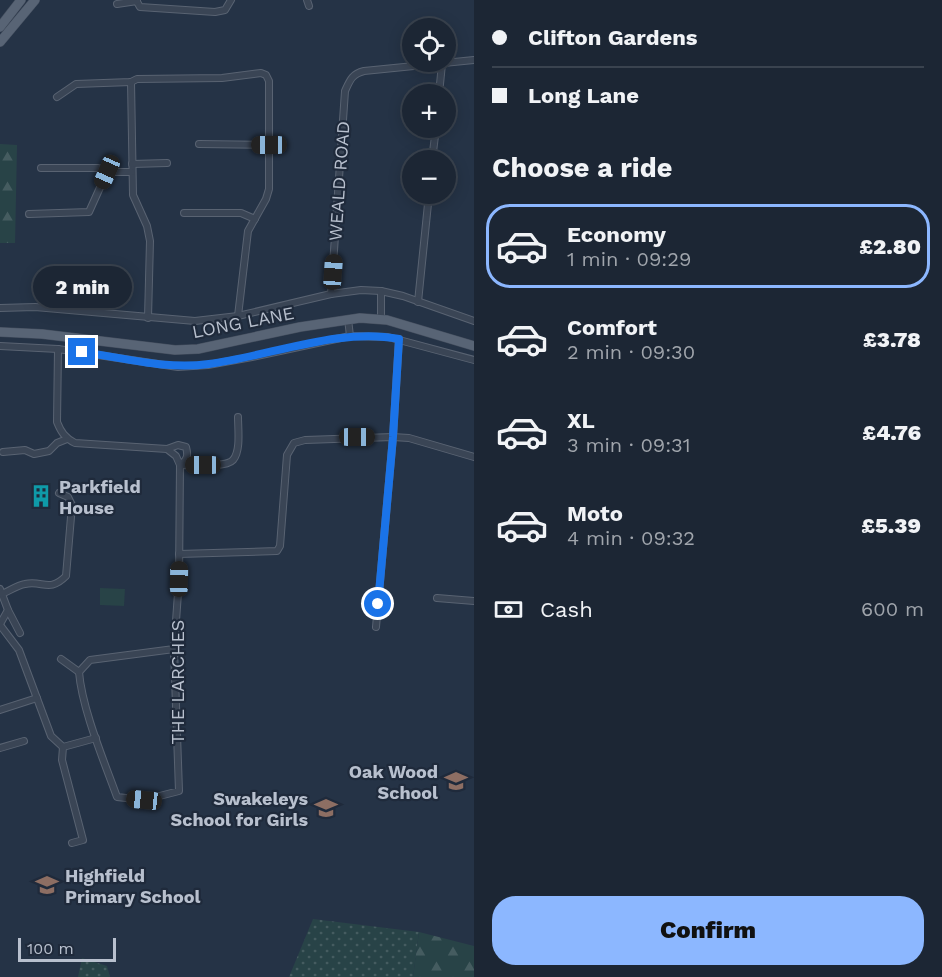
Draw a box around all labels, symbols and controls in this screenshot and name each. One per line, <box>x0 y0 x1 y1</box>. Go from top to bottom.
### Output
map controls <box>402 18 456 204</box>
button: locate <box>402 18 456 72</box>
text: Clifton Gardens <box>528 25 698 50</box>
text: Long Lane <box>528 83 639 108</box>
button: + <box>402 84 456 138</box>
street label: WEALD ROAD <box>324 120 354 242</box>
car <box>251 136 287 154</box>
button: − <box>402 150 456 204</box>
car <box>91 152 123 192</box>
text: Choose a ride <box>492 152 672 184</box>
icon: car <box>495 219 549 273</box>
text: Economy <box>567 222 666 247</box>
text: £2.80 <box>859 234 921 259</box>
text: 1 min · 09:29 <box>567 247 691 271</box>
car <box>323 253 343 291</box>
callout: 2 min <box>32 265 132 307</box>
text: 2 min <box>55 275 110 299</box>
street label: LONG LANE <box>190 302 296 342</box>
icon: car <box>495 312 549 366</box>
text: Comfort <box>567 315 657 340</box>
text: £3.78 <box>863 327 921 352</box>
route end <box>68 338 95 365</box>
text: 2 min · 09:30 <box>567 340 695 364</box>
icon: car <box>495 405 549 459</box>
text: XL <box>567 408 595 433</box>
text: £4.76 <box>862 420 921 445</box>
car <box>339 428 375 446</box>
text: 3 min · 09:31 <box>567 433 691 457</box>
car <box>185 456 221 474</box>
place label: Parkfield House <box>59 476 141 518</box>
building icon: Parkfield House <box>28 483 54 509</box>
icon: car <box>495 498 549 552</box>
text: Moto <box>567 501 623 526</box>
text: £5.39 <box>861 513 921 538</box>
text: 4 min · 09:32 <box>567 526 695 550</box>
car <box>170 561 188 597</box>
route start <box>364 590 391 617</box>
icon: cash <box>492 593 525 626</box>
text: Cash <box>540 597 593 622</box>
text: 600 m <box>861 597 924 621</box>
street label: THE LARCHES <box>167 620 188 744</box>
place label: Oak Wood School <box>349 761 438 803</box>
school or university icon: Oak Wood School <box>443 768 469 794</box>
place label: Swakeleys School for Girls <box>171 788 308 830</box>
car <box>125 789 163 811</box>
school or university icon: Swakeleys School for Girls <box>313 795 339 821</box>
place label: Highfield Primary School <box>65 865 201 907</box>
school or university icon: Highfield Primary School <box>34 872 60 898</box>
button: Confirm <box>492 896 924 965</box>
scale bar <box>18 935 116 962</box>
text: 100 m <box>27 939 74 958</box>

